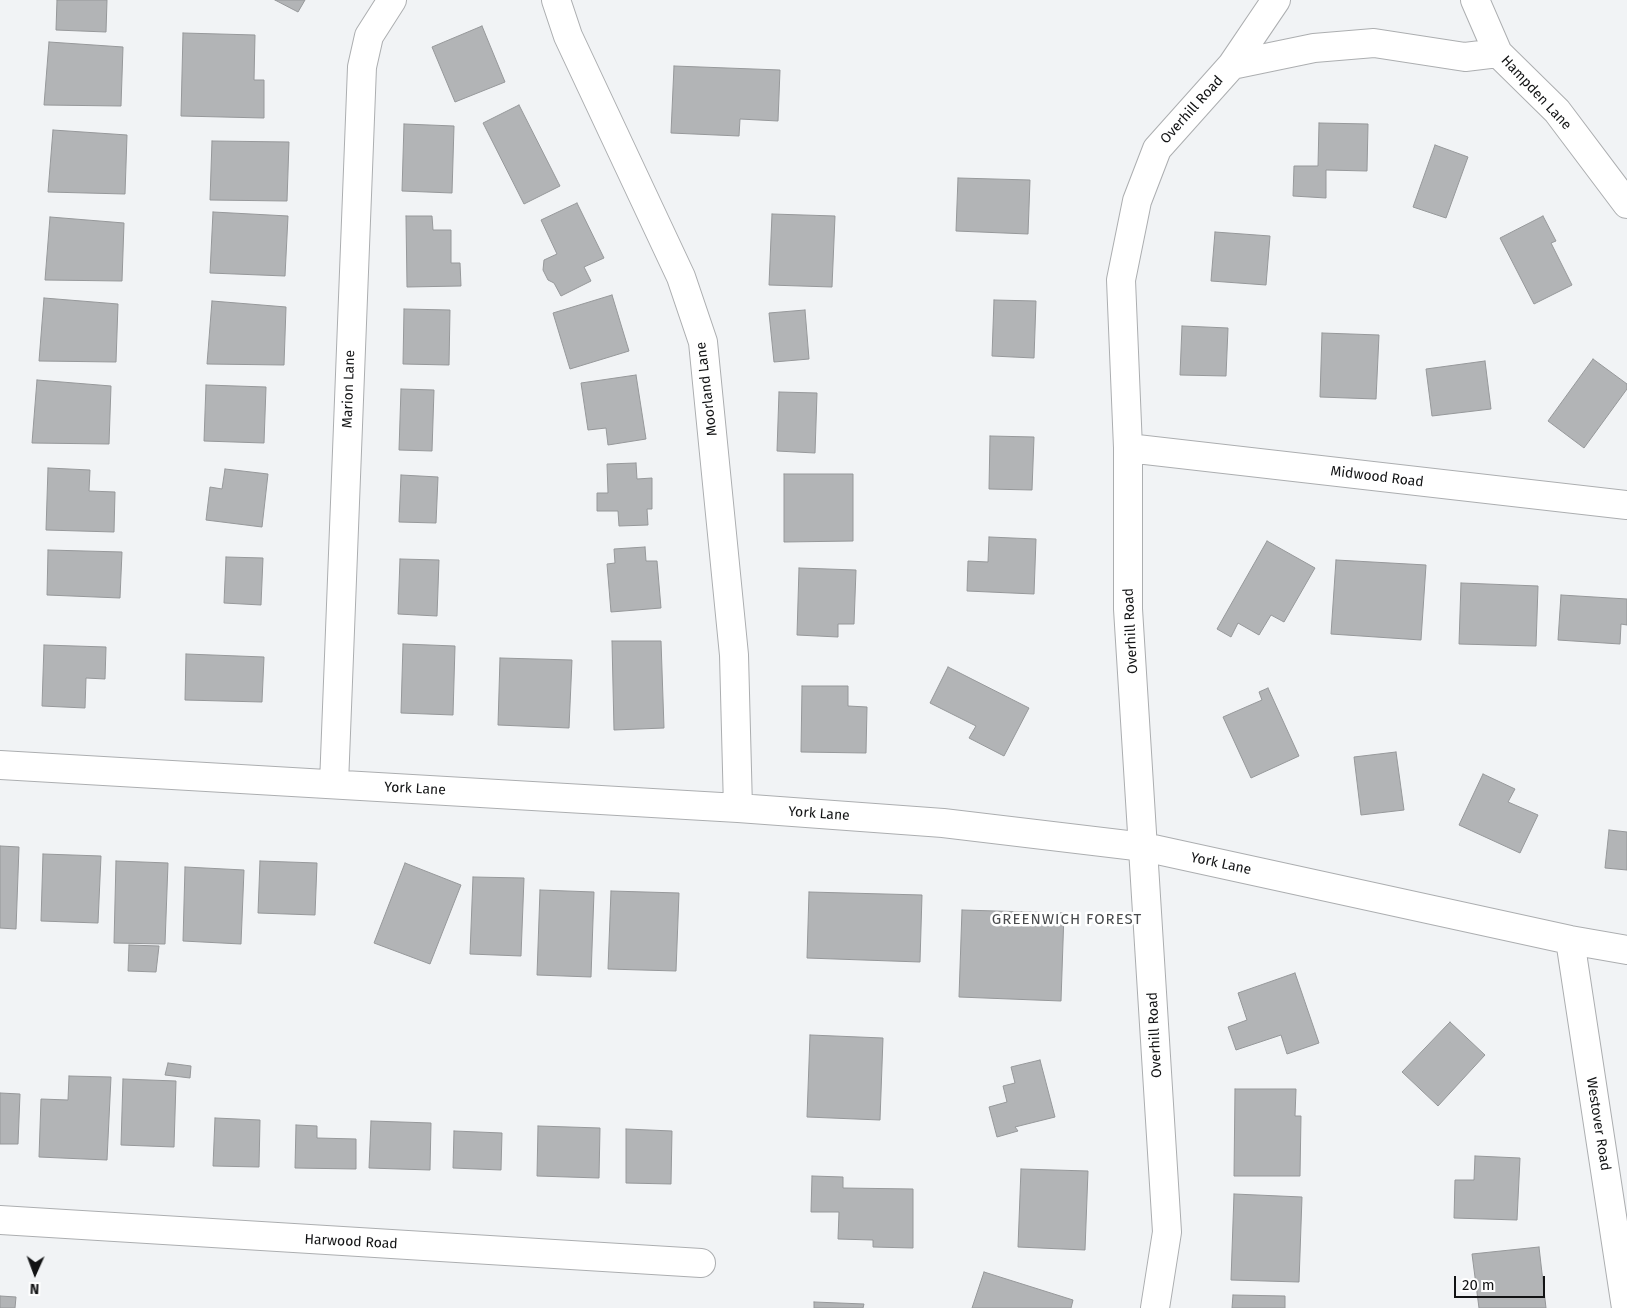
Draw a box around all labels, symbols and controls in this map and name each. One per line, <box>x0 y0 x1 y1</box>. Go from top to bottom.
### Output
street label: Hampden Lane <box>1497 52 1575 134</box>
street label: Overhill Road <box>1157 72 1227 148</box>
street label: Moorland Lane <box>693 341 721 437</box>
street label: Marion Lane <box>339 350 359 428</box>
street label: Midwood Road <box>1329 463 1425 491</box>
street label: Overhill Road <box>1120 588 1142 674</box>
street label: York Lane <box>384 779 446 799</box>
street label: York Lane <box>788 803 850 825</box>
street label: York Lane <box>1189 849 1253 879</box>
district label: GREENWICH FOREST <box>990 911 1144 929</box>
street label: Overhill Road <box>1144 992 1166 1078</box>
street label: Westover Road <box>1582 1076 1614 1172</box>
street label: Harwood Road <box>304 1231 398 1253</box>
north arrow <box>10 1248 60 1298</box>
scale bar <box>1457 1266 1548 1298</box>
text: 20 m <box>1462 1276 1495 1294</box>
text: N <box>30 1280 39 1297</box>

